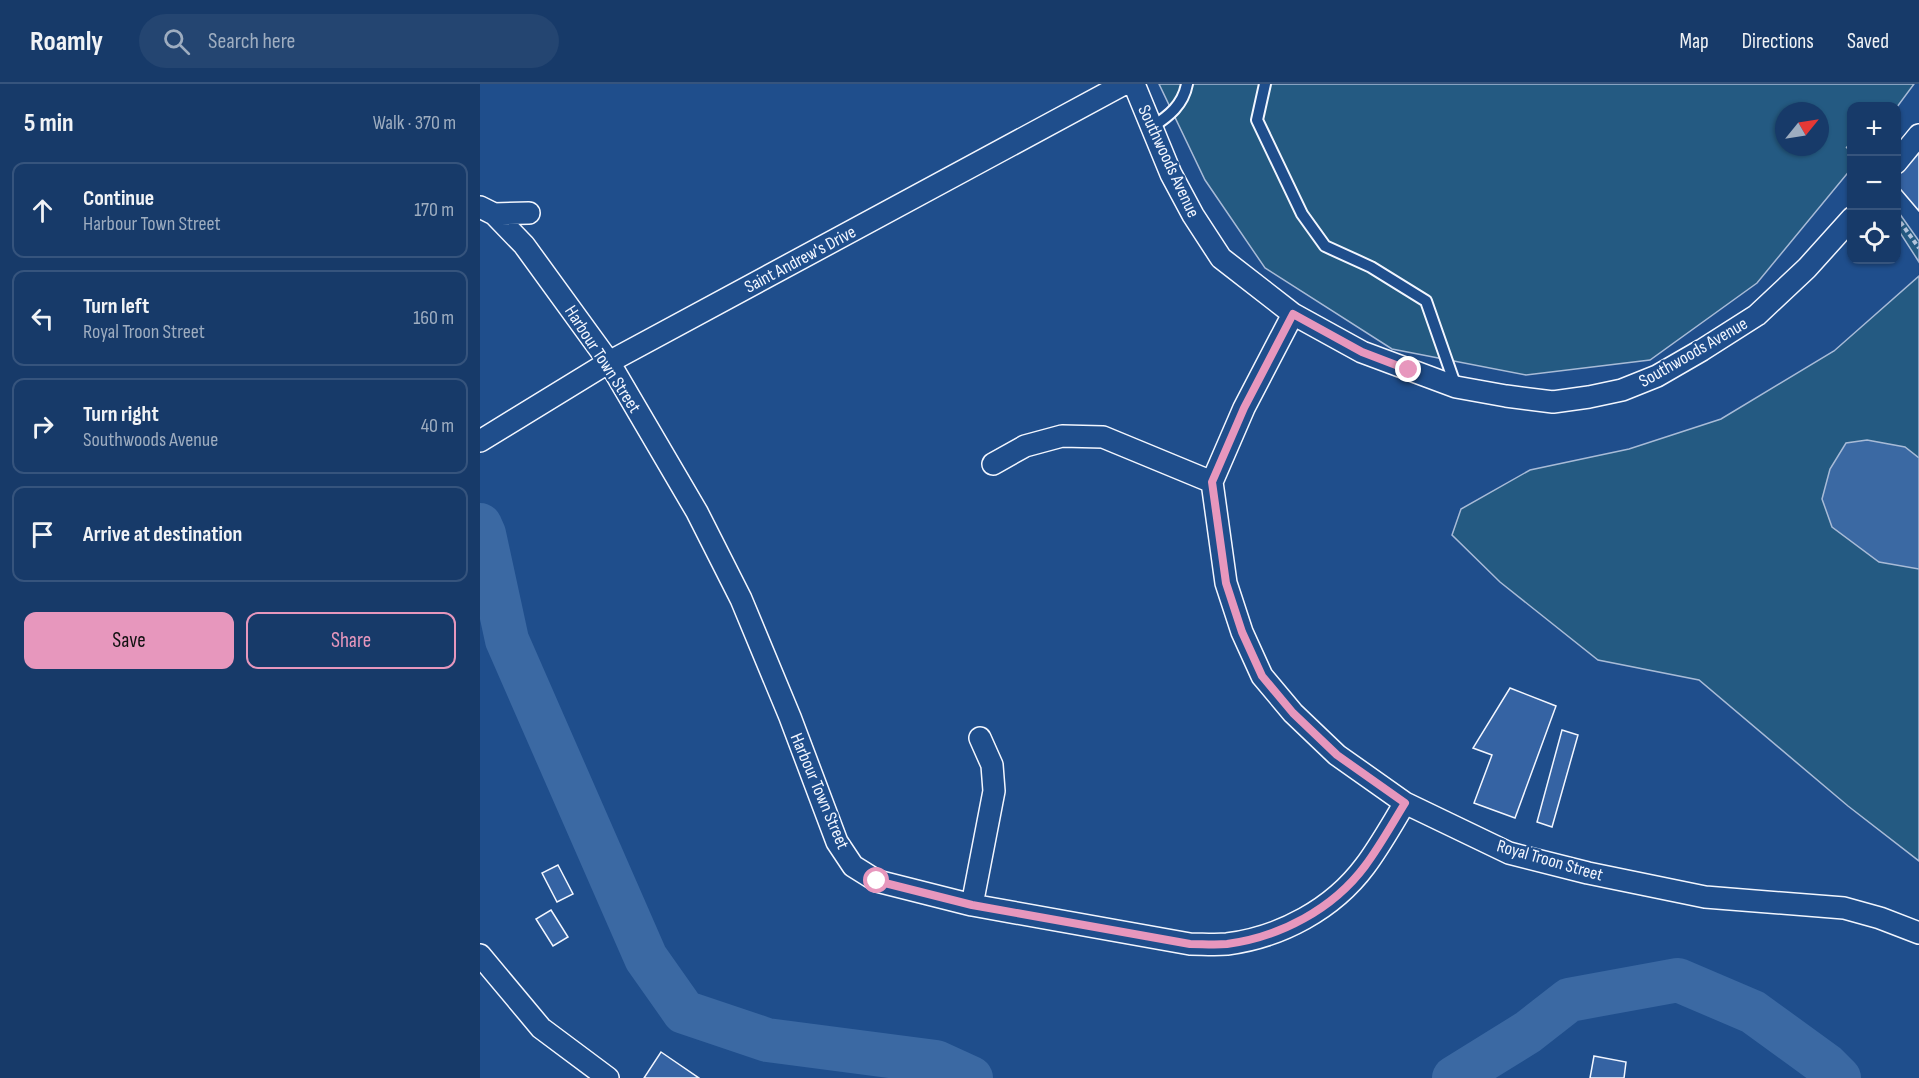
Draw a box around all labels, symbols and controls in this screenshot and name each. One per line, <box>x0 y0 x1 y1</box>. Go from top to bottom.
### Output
search box <box>139 14 559 68</box>
text: Roamly <box>30 25 103 58</box>
icon: search <box>160 25 193 58</box>
text: Search here <box>208 28 295 55</box>
text: Map <box>1679 29 1709 54</box>
text: Directions <box>1742 29 1814 54</box>
text: Saved <box>1847 29 1889 54</box>
street label: Southwoods Avenue <box>1133 102 1204 221</box>
north arrow <box>1775 102 1829 156</box>
map controls <box>1847 102 1901 264</box>
button: + <box>1847 102 1901 156</box>
text: 5 min <box>24 108 74 139</box>
text: Walk · 370 m <box>373 111 456 135</box>
button: − <box>1847 156 1901 210</box>
text: Continue <box>83 185 154 212</box>
icon: ahead <box>26 194 59 227</box>
text: 170 m <box>414 198 454 222</box>
button: locate <box>1847 210 1901 264</box>
text: Harbour Town Street <box>83 212 221 236</box>
street label: Saint Andrew's Drive <box>741 221 860 298</box>
text: Turn left <box>83 293 149 320</box>
icon: left <box>26 302 59 335</box>
street label: Harbour Town Street <box>560 302 645 417</box>
text: 160 m <box>413 306 454 330</box>
street label: Southwoods Avenue <box>1635 313 1751 392</box>
text: Royal Troon Street <box>83 320 205 344</box>
route end <box>1395 356 1421 382</box>
text: Turn right <box>83 401 159 428</box>
icon: right <box>26 410 59 443</box>
text: 40 m <box>421 414 454 438</box>
text: Southwoods Avenue <box>83 428 218 452</box>
icon: arrive <box>26 518 59 551</box>
text: Arrive at destination <box>83 521 242 548</box>
button: Save <box>24 612 234 669</box>
button: Share <box>246 612 456 669</box>
street label: Harbour Town Street <box>786 730 854 853</box>
street label: Royal Troon Street <box>1494 835 1606 886</box>
route start <box>863 867 889 893</box>

